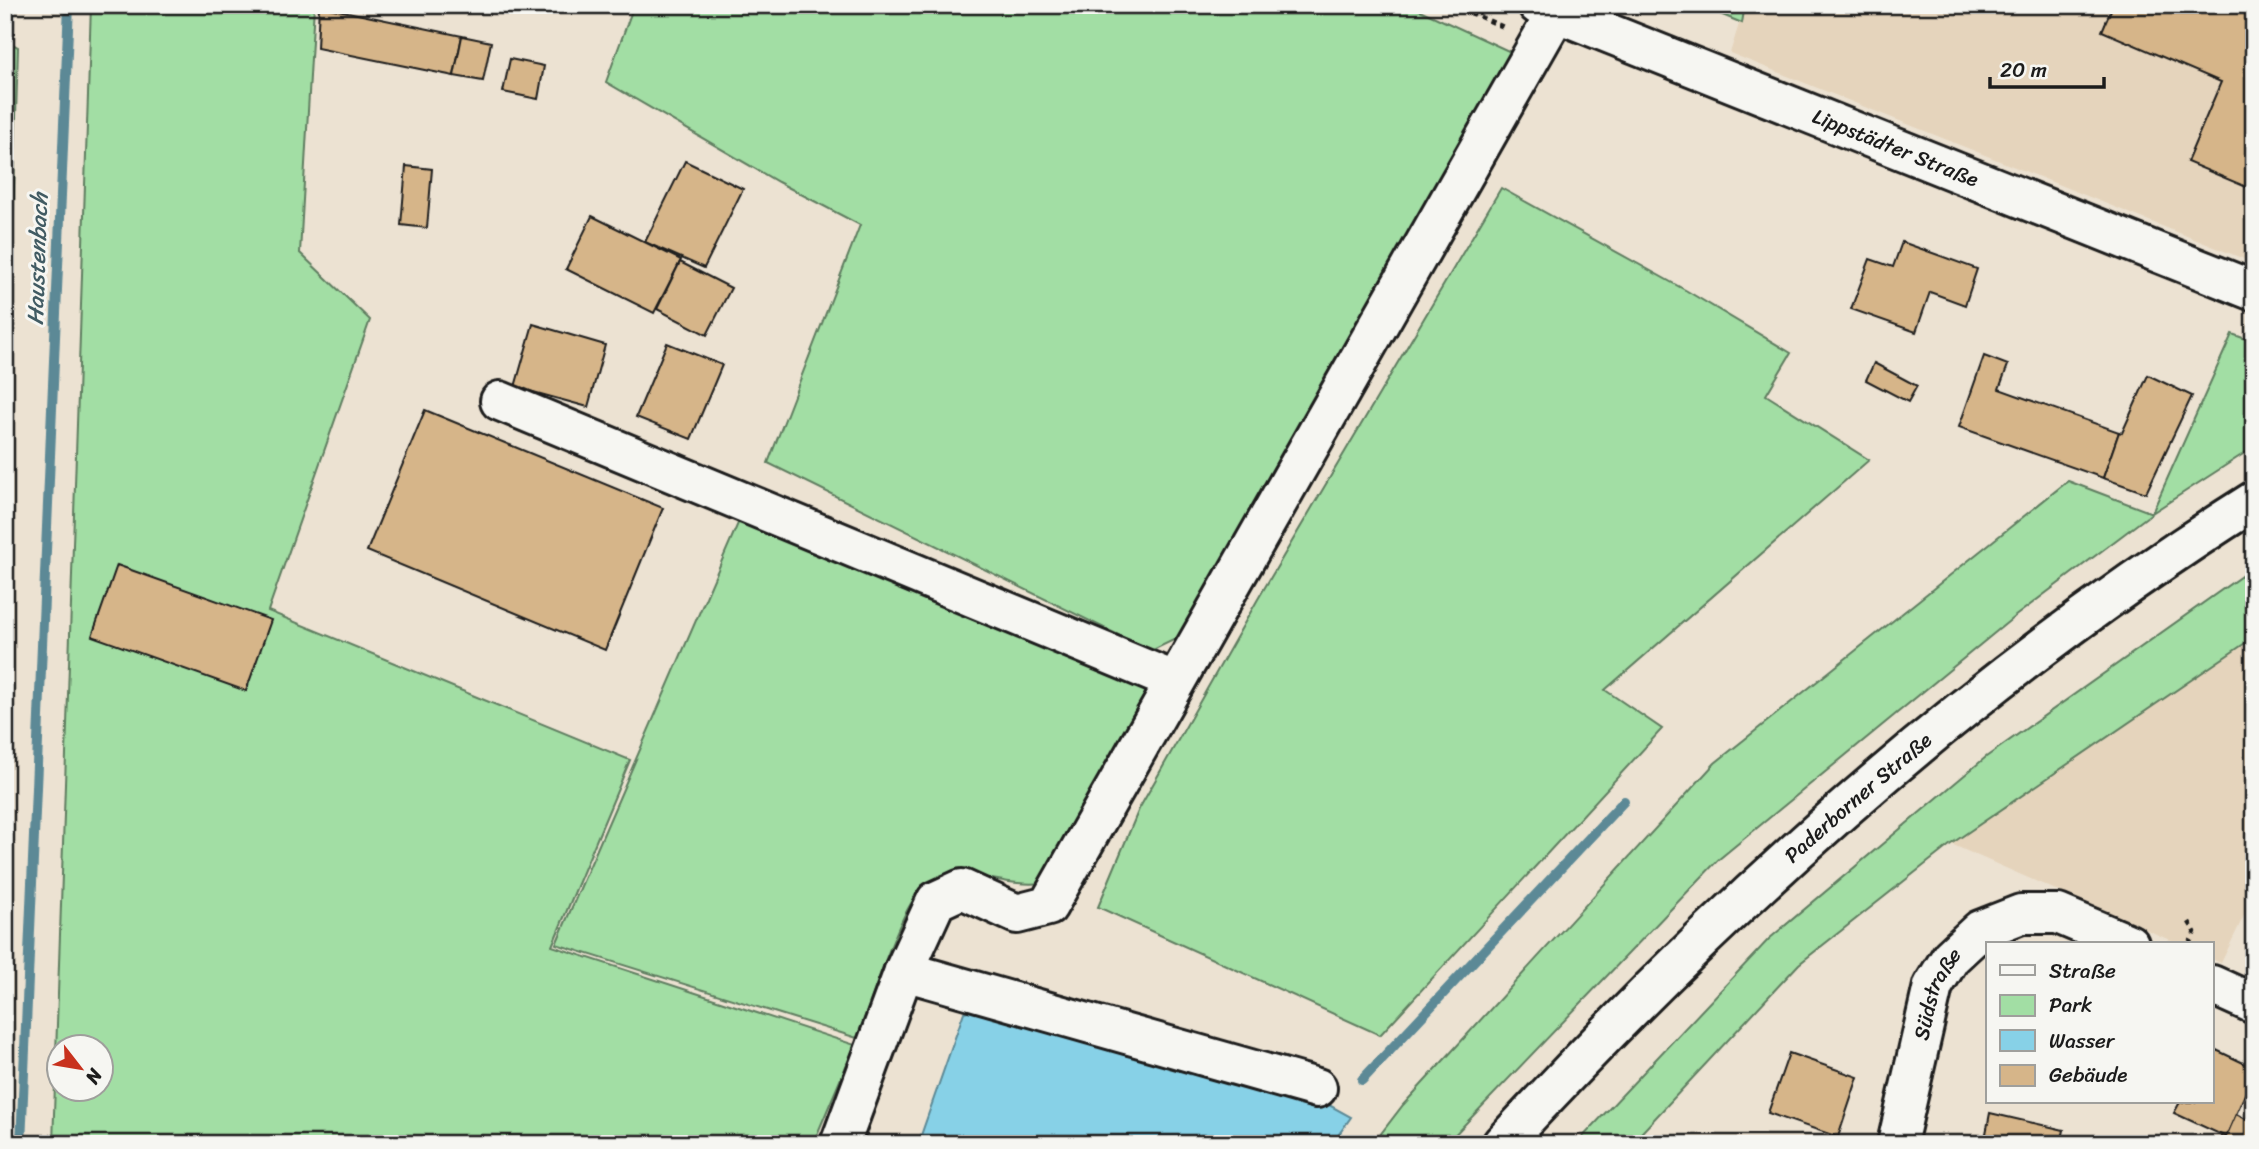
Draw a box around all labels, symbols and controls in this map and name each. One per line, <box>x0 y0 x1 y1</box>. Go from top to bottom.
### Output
scale bar <box>1990 46 2103 90</box>
text: 20 m <box>2000 51 2047 89</box>
street label: Lippstädter Straße <box>1806 97 1985 198</box>
water label: Haustenbach <box>15 190 60 326</box>
street label: Paderborner Straße <box>1775 722 1941 873</box>
street label: Südstraße <box>1902 937 1971 1044</box>
legend <box>1986 942 2214 1104</box>
text: Straße <box>2049 952 2116 990</box>
text: Park <box>2049 986 2092 1024</box>
text: Wasser <box>2049 1022 2116 1060</box>
north arrow <box>46 1034 116 1104</box>
text: Gebäude <box>2049 1056 2127 1094</box>
text: N <box>76 1061 112 1091</box>

